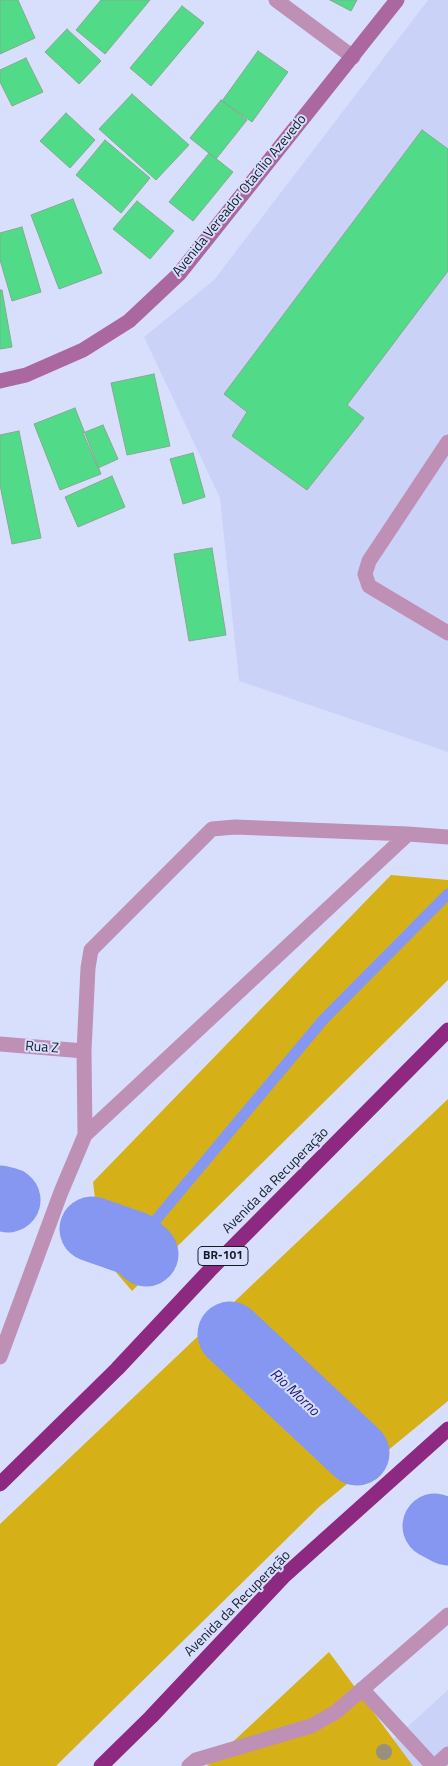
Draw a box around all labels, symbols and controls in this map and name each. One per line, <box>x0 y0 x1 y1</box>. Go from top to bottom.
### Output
street label: Avenida Vereador Otacílio Azevedo <box>169 112 311 280</box>
street label: Rua Z <box>25 1038 59 1058</box>
street label: Avenida da Recuperação <box>219 1124 333 1238</box>
road number: BR-101 <box>198 1246 248 1266</box>
water label: Rio Morno <box>266 1366 322 1420</box>
street label: Avenida da Recuperação <box>181 1547 295 1661</box>

